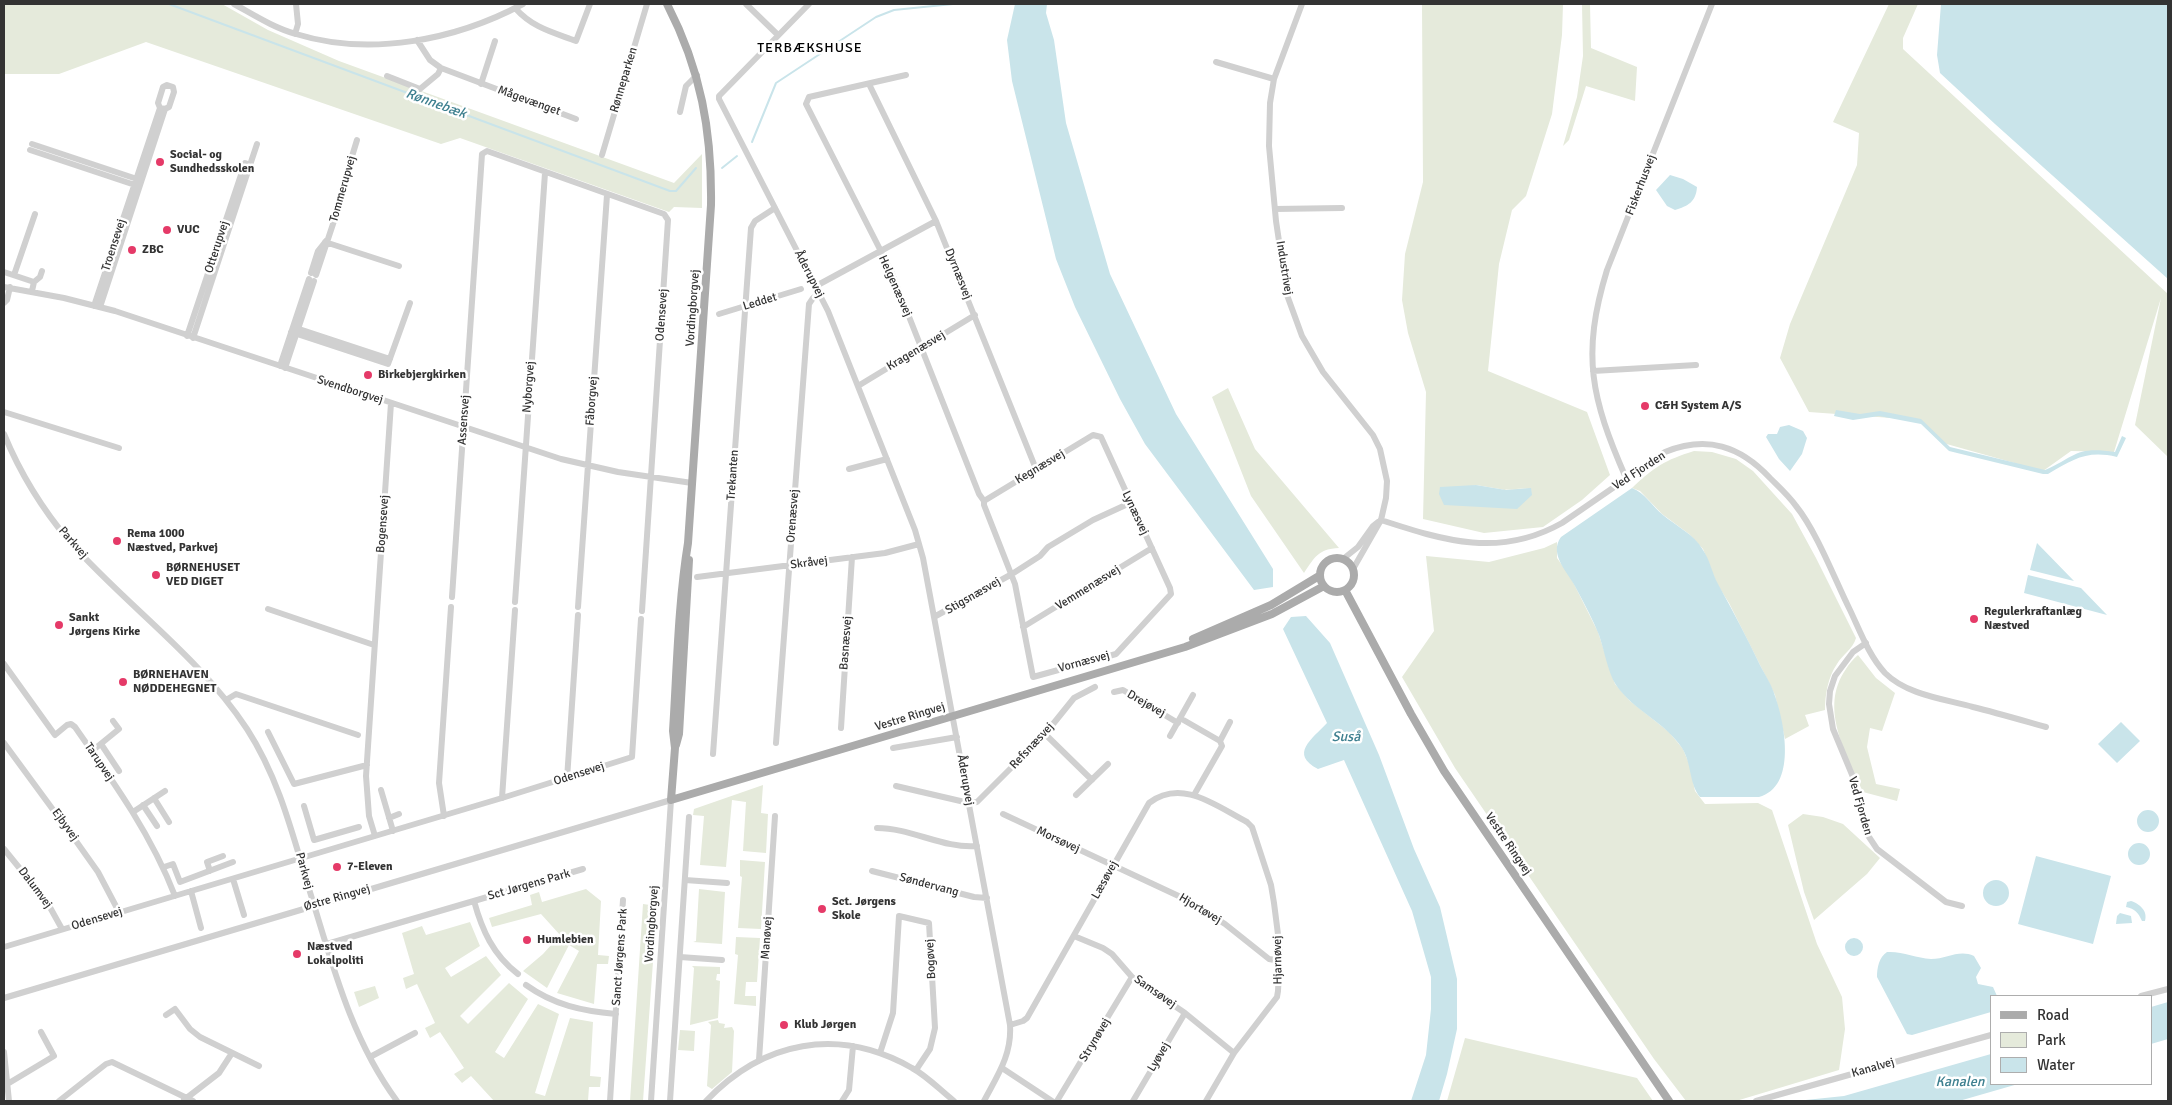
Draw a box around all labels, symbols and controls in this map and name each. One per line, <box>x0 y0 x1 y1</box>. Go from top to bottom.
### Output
district label: TERBÆKSHUSE <box>756 40 864 56</box>
street label: Rønneparken <box>607 46 641 114</box>
street label: Mågevænget <box>496 83 562 119</box>
water label: Rønnebæk <box>403 85 469 123</box>
place label: Social- og Sundhedsskolen <box>170 148 254 176</box>
street label: Fiskerhusvej <box>1623 153 1659 217</box>
street label: Tommerupvej <box>327 154 359 224</box>
marker: Social- og Sundhedsskolen <box>154 156 166 168</box>
street label: Troensevej <box>99 217 129 273</box>
street label: Otterupvej <box>202 219 232 275</box>
place label: VUC <box>177 223 200 237</box>
marker: VUC <box>161 224 173 236</box>
street label: Industrivej <box>1273 240 1295 296</box>
place label: ZBC <box>142 243 164 257</box>
marker: ZBC <box>126 244 138 256</box>
street label: Dyrnæsvej <box>941 246 975 302</box>
street label: Åderupvej <box>791 248 827 300</box>
street label: Helgenæsvej <box>875 253 915 319</box>
street label: Vordingborgvej <box>683 269 703 347</box>
street label: Odensevej <box>653 288 671 342</box>
street label: Leddet <box>741 290 779 314</box>
street label: Kragenæsvej <box>884 328 948 374</box>
street label: Nyborgvej <box>520 361 538 413</box>
place label: Birkebjergkirken <box>378 368 466 382</box>
marker: Birkebjergkirken <box>362 369 374 381</box>
street label: Svendborgvej <box>315 373 385 407</box>
street label: Fåborgvej <box>583 376 601 426</box>
street label: Assensvej <box>455 394 473 446</box>
place label: C&H System A/S <box>1655 399 1741 413</box>
marker: C&H System A/S <box>1639 400 1651 412</box>
street label: Kegnæsvej <box>1013 447 1067 487</box>
street label: Trekanten <box>724 449 742 501</box>
street label: Ved Fjorden <box>1610 449 1668 493</box>
street label: Orenæsvej <box>784 489 802 543</box>
street label: Lynæsvej <box>1119 489 1151 537</box>
street label: Bogensevej <box>374 494 392 554</box>
street label: Parkvej <box>55 524 91 562</box>
place label: Rema 1000 Næstved, Parkvej <box>127 527 218 555</box>
marker: Rema 1000 Næstved, Parkvej <box>111 535 123 547</box>
street label: Skråvej <box>789 554 829 572</box>
place label: BØRNEHUSET VED DIGET <box>166 561 240 589</box>
street label: Vemmenæsvej <box>1053 562 1123 614</box>
marker: BØRNEHUSET VED DIGET <box>150 569 162 581</box>
street label: Stigsnæsvej <box>943 574 1003 618</box>
place label: Regulerkraftanlæg Næstved <box>1984 605 2082 633</box>
place label: Sankt Jørgens Kirke <box>69 611 140 639</box>
marker: Regulerkraftanlæg Næstved <box>1968 613 1980 625</box>
street label: Basnæsvej <box>837 615 855 671</box>
marker: Sankt Jørgens Kirke <box>53 619 65 631</box>
street label: Vornæsvej <box>1057 648 1111 676</box>
place label: BØRNEHAVEN NØDDEHEGNET <box>133 668 216 696</box>
marker: BØRNEHAVEN NØDDEHEGNET <box>117 676 129 688</box>
street label: Drejøvej <box>1124 687 1168 721</box>
street label: Vestre Ringvej <box>873 700 947 734</box>
street label: Refsnæsvej <box>1007 720 1057 772</box>
water label: Suså <box>1332 729 1360 745</box>
street label: Tarupvej <box>81 740 117 784</box>
street label: Åderupvej <box>953 753 977 807</box>
street label: Odensevej <box>552 759 606 789</box>
street label: Ved Fjorden <box>1845 775 1875 837</box>
street label: Ejbyvej <box>48 806 82 844</box>
street label: Vestre Ringvej <box>1482 810 1534 878</box>
street label: Morsøvej <box>1034 824 1082 856</box>
street label: Parkvej <box>292 851 316 891</box>
street label: Læsøvej <box>1089 858 1121 902</box>
place label: 7-Eleven <box>347 860 393 874</box>
marker: 7-Eleven <box>331 861 343 873</box>
street label: Dalumvej <box>15 865 55 911</box>
street label: Sct Jørgens Park <box>486 866 572 904</box>
street label: Søndervang <box>898 870 960 900</box>
street label: Østre Ringvej <box>302 882 372 914</box>
street label: Vordingborgvej <box>642 885 662 963</box>
street label: Hjortøvej <box>1176 891 1224 927</box>
place label: Sct. Jørgens Skole <box>832 895 896 923</box>
marker: Sct. Jørgens Skole <box>816 903 828 915</box>
street label: Odensevej <box>70 904 124 934</box>
street label: Sanct Jørgens Park <box>609 908 631 1006</box>
street label: Manøvej <box>758 916 776 960</box>
place label: Humlebien <box>537 933 594 947</box>
marker: Humlebien <box>521 934 533 946</box>
street label: Hjarnøvej <box>1270 935 1286 985</box>
street label: Bogøvej <box>923 938 939 980</box>
place label: Næstved Lokalpoliti <box>307 940 364 968</box>
marker: Næstved Lokalpoliti <box>291 948 303 960</box>
street label: Samsøvej <box>1131 972 1179 1012</box>
legend <box>1990 995 2152 1085</box>
text: Road <box>2037 1006 2069 1024</box>
street label: Strynøvej <box>1076 1015 1114 1065</box>
place label: Klub Jørgen <box>794 1018 856 1032</box>
marker: Klub Jørgen <box>778 1019 790 1031</box>
text: Park <box>2037 1031 2066 1049</box>
street label: Lyøvej <box>1145 1040 1173 1074</box>
street label: Kanalvej <box>1850 1055 1896 1081</box>
text: Water <box>2037 1056 2075 1074</box>
water label: Kanalen <box>1936 1074 1984 1090</box>

